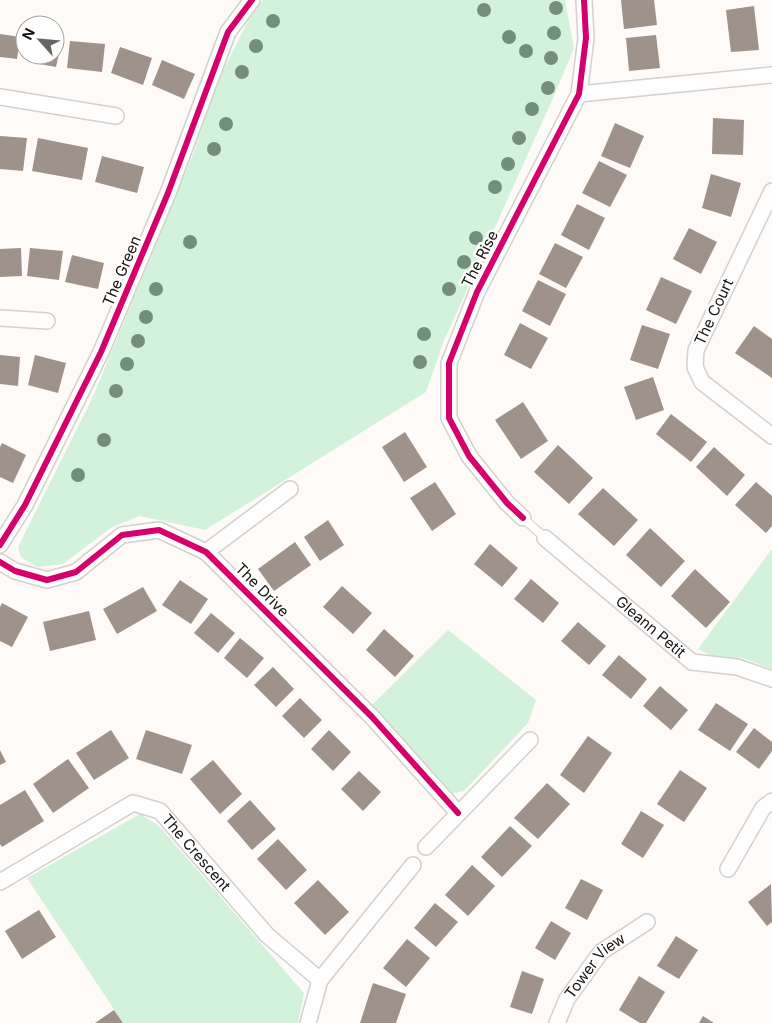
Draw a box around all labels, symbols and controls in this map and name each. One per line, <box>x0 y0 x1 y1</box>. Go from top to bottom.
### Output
north arrow <box>15 15 65 65</box>
text: N <box>18 25 38 42</box>
street label: The Rise <box>457 227 502 290</box>
street label: The Green <box>98 233 145 309</box>
street label: The Court <box>690 275 737 348</box>
street label: The Drive <box>231 559 293 621</box>
street label: Gleann Petit <box>612 592 690 662</box>
street label: The Crescent <box>158 810 235 895</box>
street label: Tower View <box>560 929 629 1002</box>

